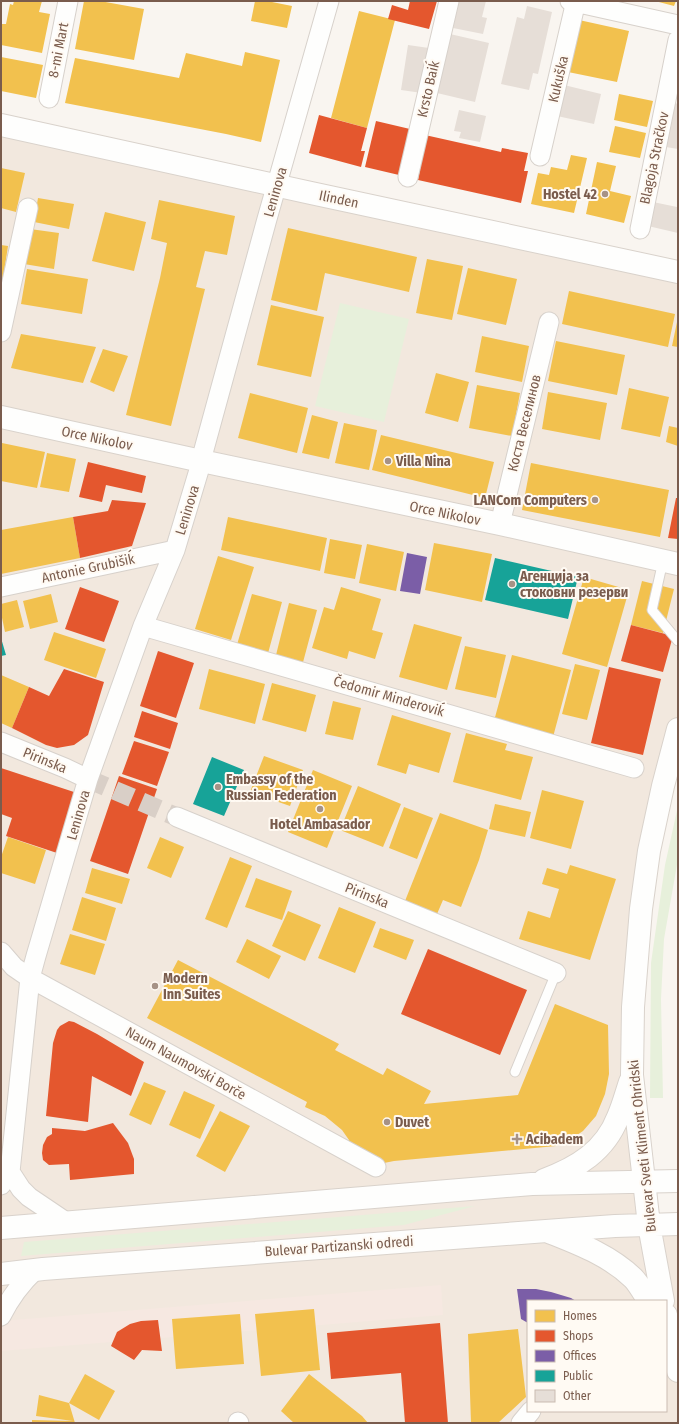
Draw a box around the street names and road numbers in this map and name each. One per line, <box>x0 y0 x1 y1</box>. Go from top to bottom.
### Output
street label: 8-mi Mart <box>45 21 72 79</box>
street label: Kukuška <box>545 54 572 104</box>
street label: Krsto Baiḱ <box>412 58 443 119</box>
street label: Blagoja Stračkov <box>636 110 673 206</box>
street label: Leninova <box>260 165 291 219</box>
street label: Ilinden <box>318 187 360 212</box>
street label: Коста Веселинов <box>504 373 545 474</box>
street label: Orce Nikolov <box>60 423 135 454</box>
street label: Leninova <box>172 483 203 537</box>
street label: Orce Nikolov <box>408 498 483 529</box>
street label: Antonie Grubišiḱ <box>40 548 137 587</box>
street label: Čedomir Minderoviḱ <box>332 671 447 721</box>
street label: Pirinska <box>20 744 69 777</box>
street label: Leninova <box>63 788 94 842</box>
street label: Pirinska <box>342 879 391 912</box>
street label: Naum Naumovski Borče <box>123 1023 249 1104</box>
street label: Bulevar Sveti Kliment Ohridski <box>625 1059 660 1233</box>
street label: Bulevar Partizanski odredi <box>264 1233 414 1260</box>

